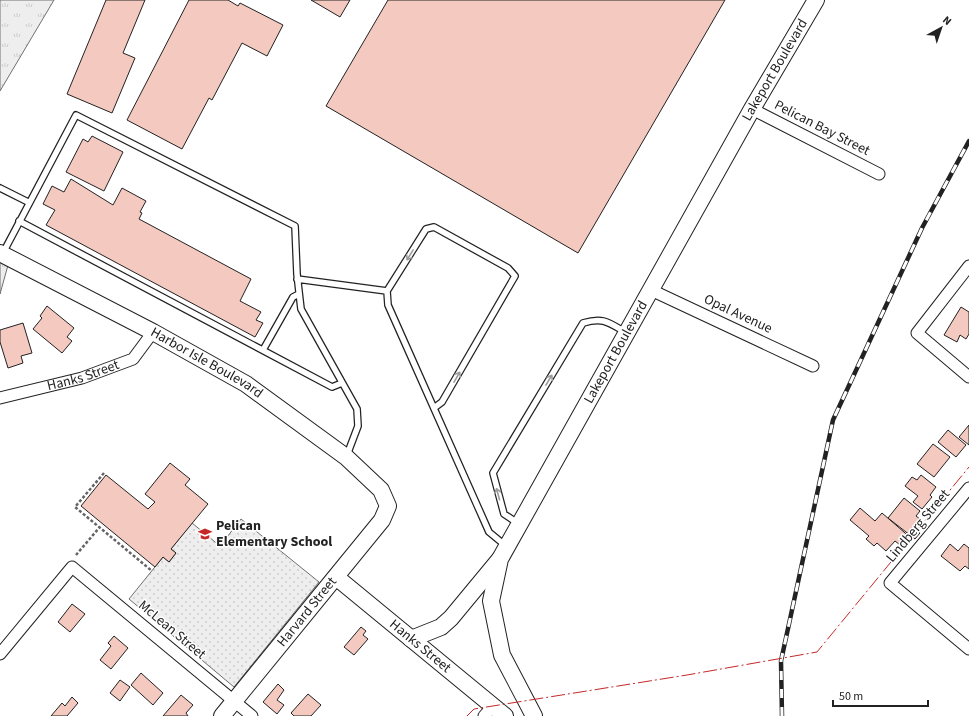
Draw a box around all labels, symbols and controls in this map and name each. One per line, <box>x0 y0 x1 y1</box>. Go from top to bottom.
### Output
north arrow <box>921 8 961 48</box>
text: N <box>939 13 955 29</box>
street label: Lakeport Boulevard <box>737 15 813 125</box>
street label: Pelican Bay Street <box>771 95 874 161</box>
one-way arrow <box>406 249 414 260</box>
street label: Opal Avenue <box>700 289 776 339</box>
street label: Lakeport Boulevard <box>579 297 653 407</box>
street label: Harbor Isle Boulevard <box>147 322 267 403</box>
street label: Hanks Street <box>45 355 122 396</box>
one-way arrow <box>453 371 461 383</box>
one-way arrow <box>545 374 553 386</box>
street label: Lindberg Street <box>881 485 955 567</box>
one-way arrow <box>494 488 502 501</box>
place label: Pelican Elementary School <box>216 516 332 552</box>
school or university icon: Pelican Elementary School <box>197 526 213 542</box>
street label: Harvard Street <box>272 572 342 651</box>
street label: McLean Street <box>134 596 210 664</box>
street label: Hanks Street <box>385 615 456 678</box>
scale bar <box>833 682 928 708</box>
text: 50 m <box>839 688 863 705</box>

